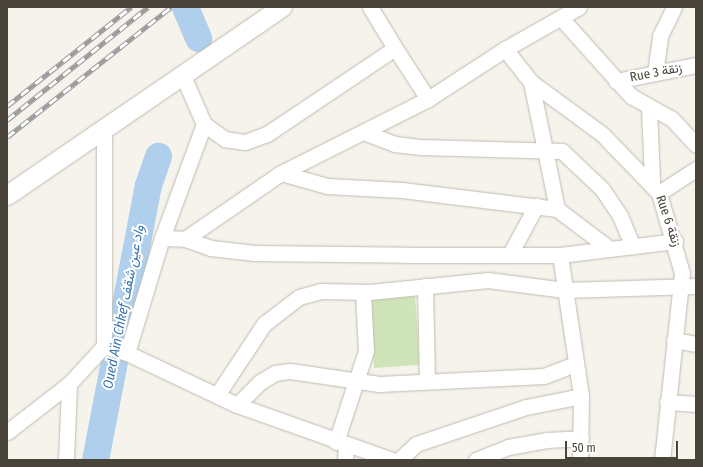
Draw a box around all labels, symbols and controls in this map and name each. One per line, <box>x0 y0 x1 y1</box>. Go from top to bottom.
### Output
street label: Rue 3 زنقة <box>629 60 683 86</box>
street label: Rue 6 زنقة <box>652 193 684 249</box>
water label: Oued Aïn Chkef واد عين شقف <box>100 224 148 390</box>
scale bar <box>567 433 680 459</box>
text: 50 m <box>572 441 596 455</box>

